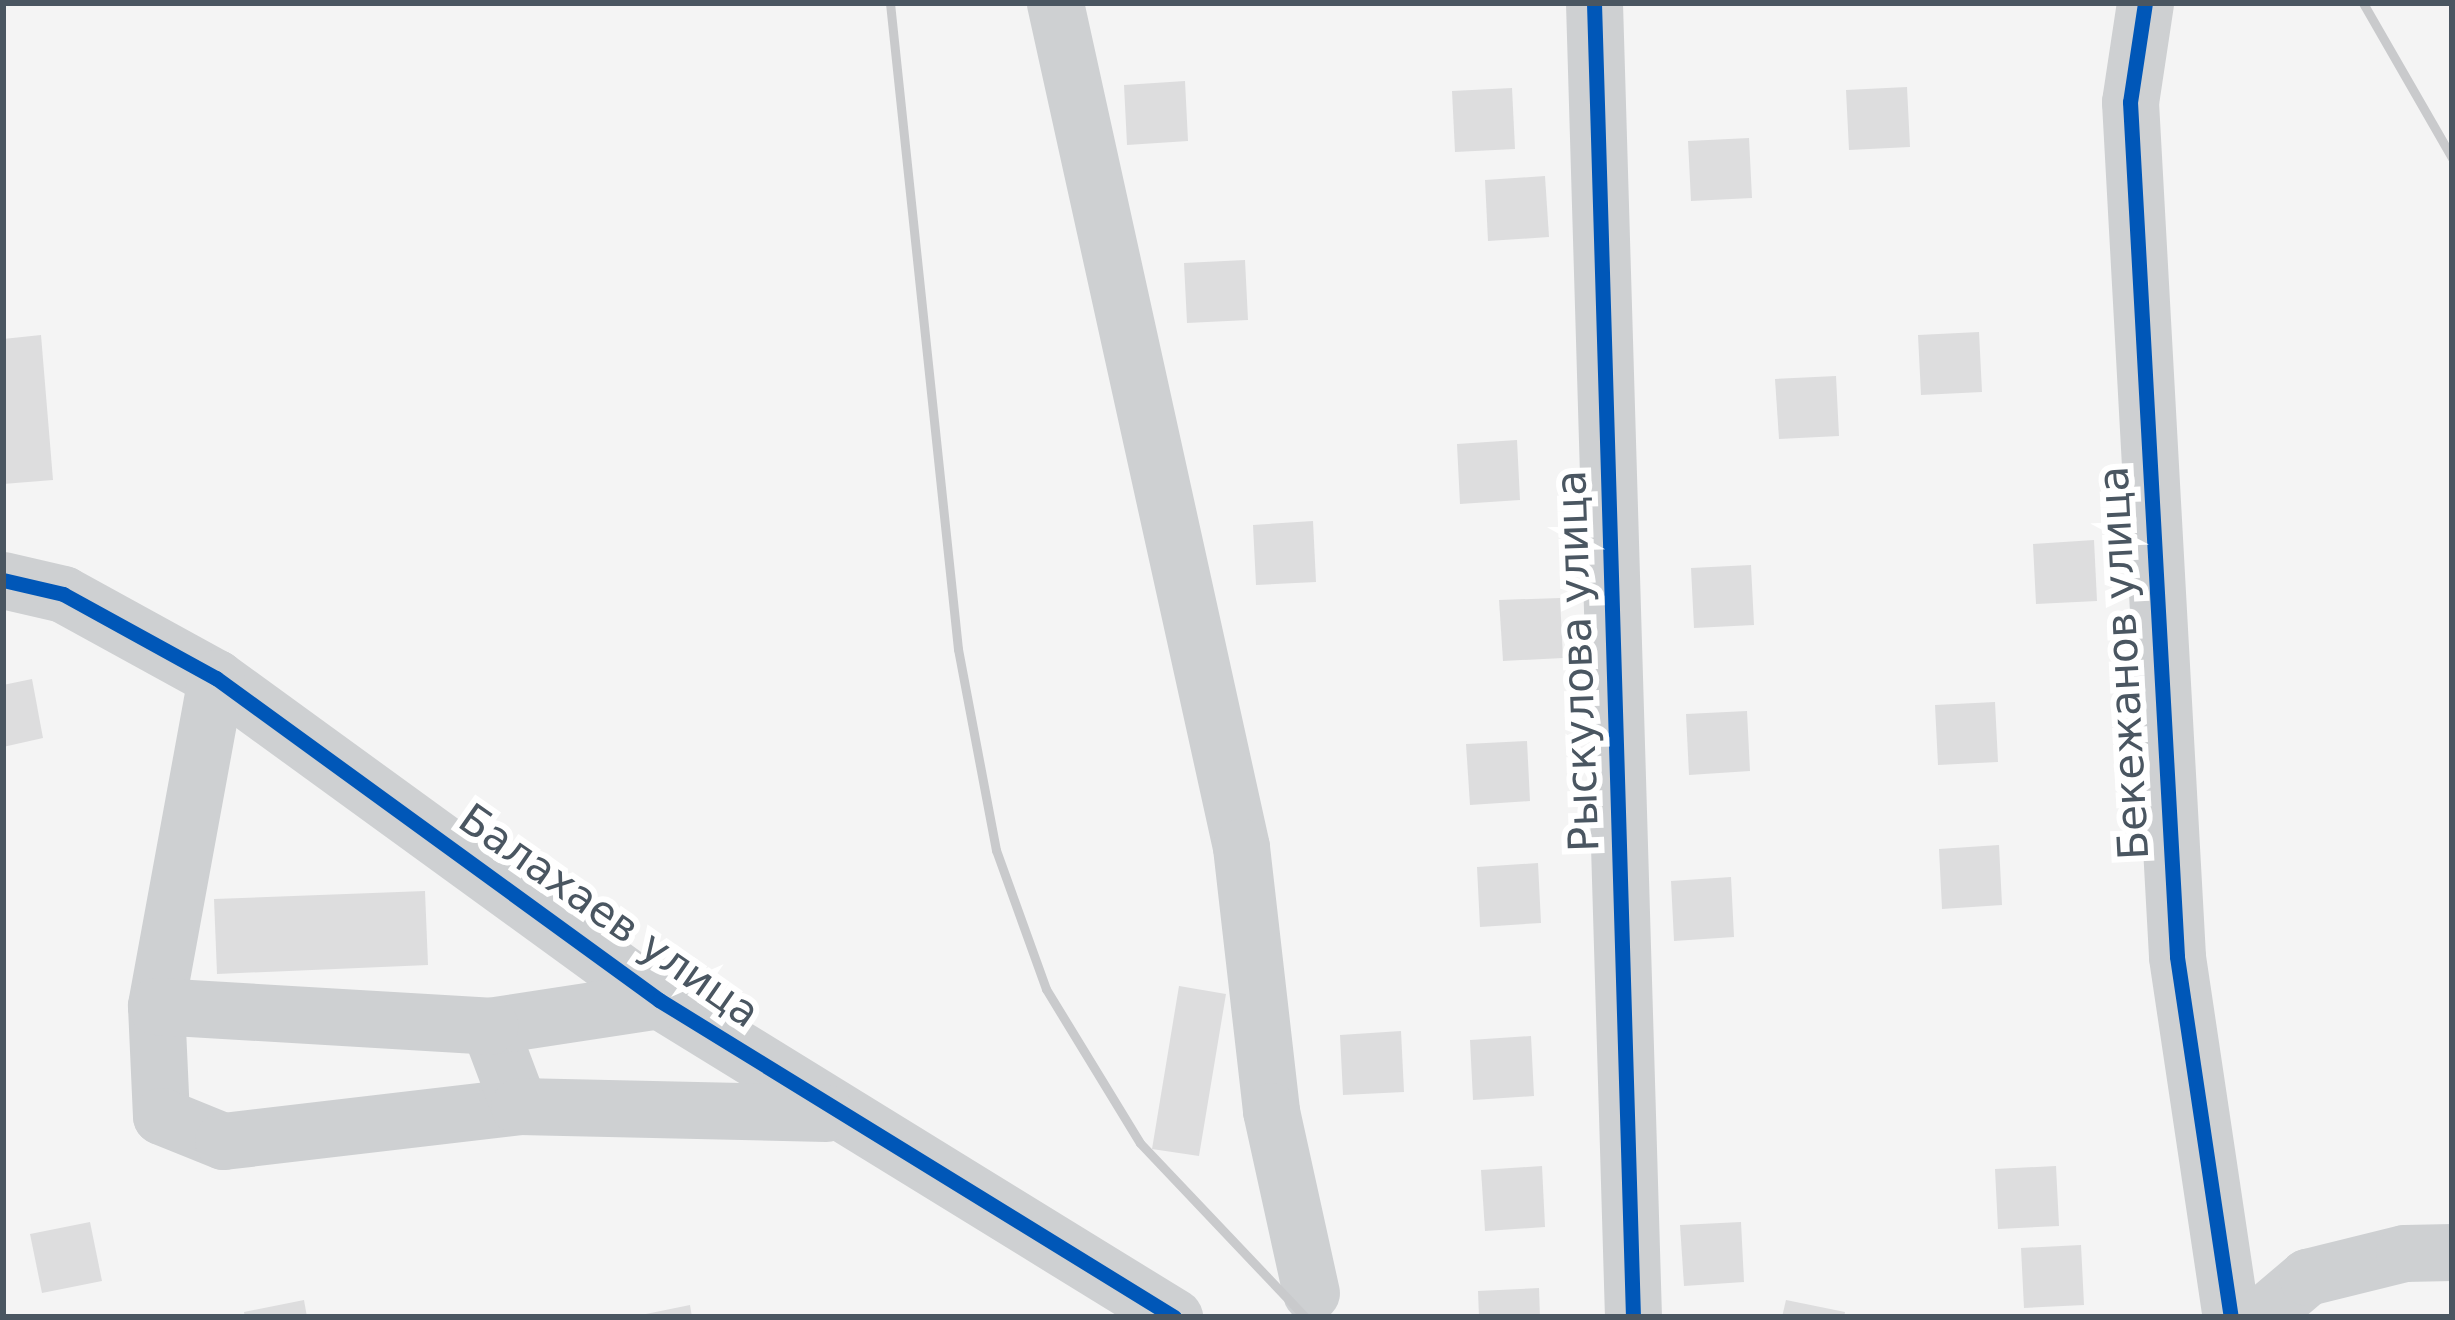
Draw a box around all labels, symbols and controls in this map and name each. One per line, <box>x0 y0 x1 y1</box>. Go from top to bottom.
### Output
street label: Бекежанов улица <box>2089 465 2159 861</box>
street label: Рыскулова улица <box>1546 469 1610 853</box>
street label: Балахаев улица <box>449 794 769 1038</box>

